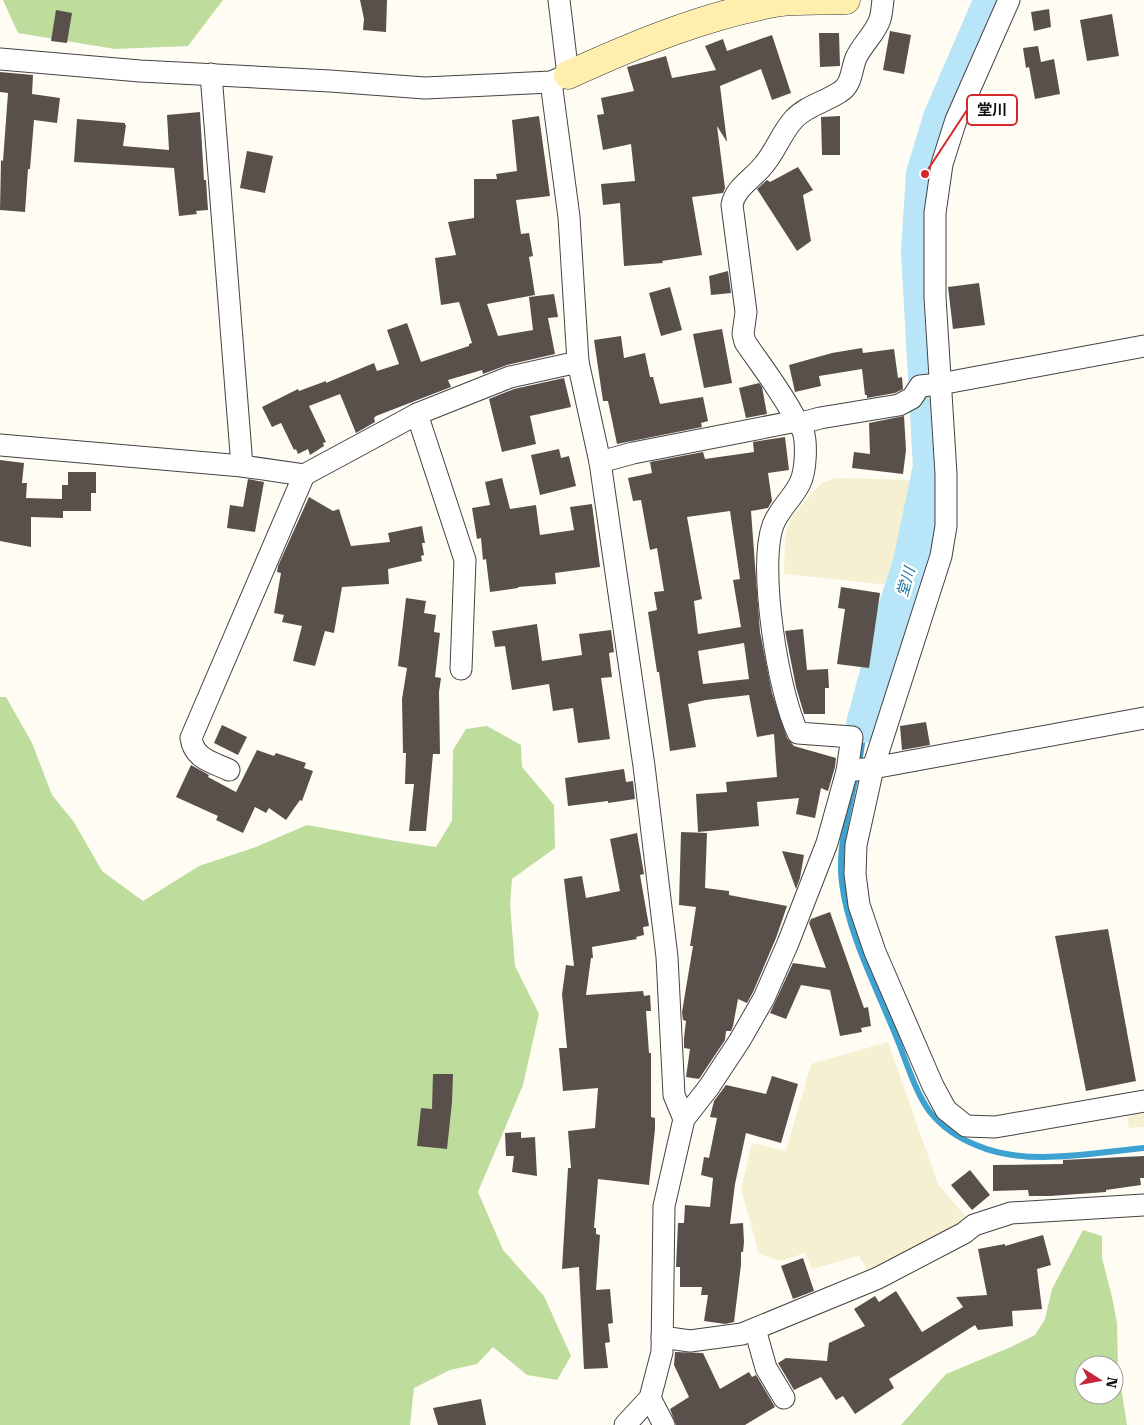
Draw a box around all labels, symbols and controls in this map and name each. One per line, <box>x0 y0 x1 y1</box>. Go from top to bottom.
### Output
callout: 堂川 <box>967 95 1017 125</box>
text: 堂川 <box>977 101 1007 119</box>
water label: 堂川 <box>893 563 919 599</box>
north arrow <box>1074 1355 1124 1405</box>
text: N <box>1103 1376 1121 1390</box>

